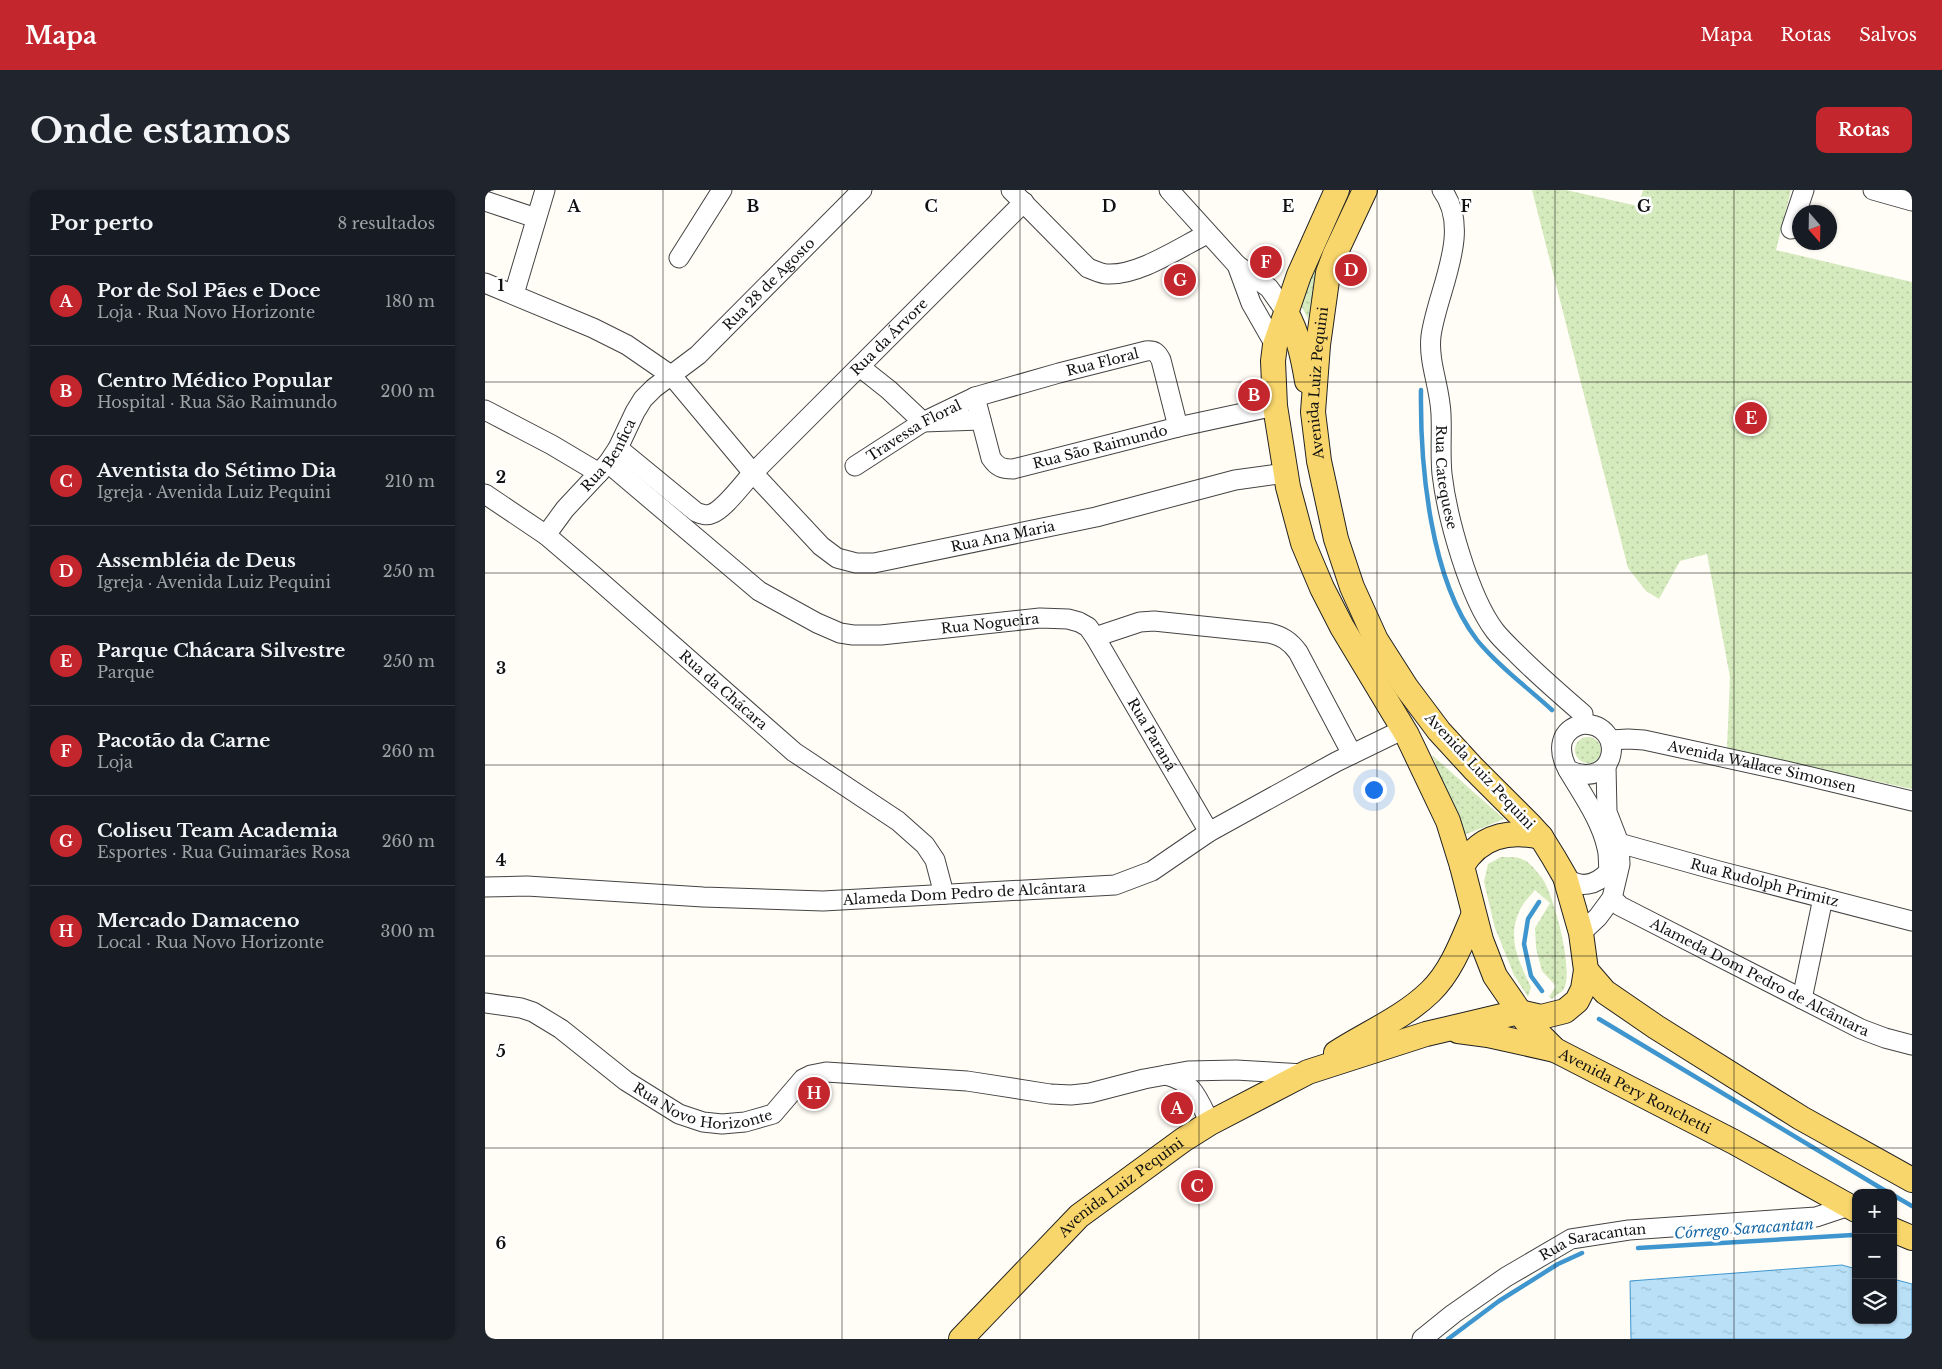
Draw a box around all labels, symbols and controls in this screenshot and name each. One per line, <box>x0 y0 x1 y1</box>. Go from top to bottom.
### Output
text: Mapa <box>25 21 97 50</box>
text: Mapa <box>1701 24 1752 46</box>
text: Rotas <box>1780 24 1831 46</box>
text: Salvos <box>1859 24 1917 46</box>
button: Rotas <box>1816 107 1912 153</box>
text: Onde estamos <box>30 109 291 152</box>
text: A <box>567 196 582 216</box>
text: B <box>747 196 760 216</box>
text: C <box>924 196 938 216</box>
text: D <box>1102 196 1116 216</box>
text: E <box>1282 196 1294 216</box>
text: F <box>1460 196 1472 216</box>
text: G <box>1637 196 1651 216</box>
north arrow <box>1792 205 1837 250</box>
text: Por perto <box>50 210 153 236</box>
text: 8 resultados <box>337 213 435 233</box>
street label: Rua 28 de Agosto <box>719 234 818 334</box>
pin: F <box>1250 243 1282 281</box>
pin: D <box>1335 251 1367 289</box>
pin: G <box>1164 261 1196 299</box>
text: 1 <box>498 275 505 295</box>
text: Por de Sol Pães e Doce <box>97 279 321 302</box>
text: A <box>60 291 72 311</box>
text: 180 m <box>385 291 435 311</box>
street label: Rua da Árvore <box>847 294 932 379</box>
text: Loja · Rua Novo Horizonte <box>97 302 315 322</box>
street label: Avenida Luiz Pequini <box>1304 305 1332 461</box>
street label: Rua Floral <box>1064 344 1141 380</box>
text: Centro Médico Popular <box>97 369 332 392</box>
pin: B <box>1238 376 1270 414</box>
text: B <box>60 381 72 401</box>
text: 200 m <box>381 381 435 401</box>
text: Hospital · Rua São Raimundo <box>97 392 337 412</box>
street label: Travessa Floral <box>863 396 965 465</box>
pin: E <box>1735 399 1767 437</box>
street label: Rua Benfica <box>577 416 640 495</box>
street label: Rua São Raimundo <box>1031 421 1169 473</box>
street label: Rua Catequese <box>1432 425 1462 531</box>
text: Aventista do Sétimo Dia <box>97 459 336 482</box>
text: 2 <box>496 467 506 487</box>
text: C <box>59 471 73 491</box>
text: 210 m <box>385 471 435 491</box>
text: Igreja · Avenida Luiz Pequini <box>97 482 331 502</box>
street label: Rua Ana Maria <box>949 517 1057 556</box>
text: Assembléia de Deus <box>97 549 296 572</box>
text: D <box>59 561 73 581</box>
text: 250 m <box>383 561 435 581</box>
text: Igreja · Avenida Luiz Pequini <box>97 572 331 592</box>
street label: Rua Nogueira <box>940 609 1040 638</box>
text: Parque Chácara Silvestre <box>97 639 345 662</box>
street label: Rua da Chácara <box>676 646 771 734</box>
text: E <box>60 651 72 671</box>
text: 250 m <box>383 651 435 671</box>
text: 3 <box>496 658 506 678</box>
text: Parque <box>97 662 154 682</box>
street label: Rua Paraná <box>1124 695 1180 774</box>
street label: Avenida Luiz Pequini <box>1421 708 1539 833</box>
text: Pacotão da Carne <box>97 729 270 752</box>
street label: Avenida Wallace Simonsen <box>1665 736 1858 796</box>
text: F <box>60 741 72 761</box>
text: 260 m <box>382 741 435 761</box>
text: Loja <box>97 752 133 772</box>
your location <box>1361 777 1387 803</box>
text: Coliseu Team Academia <box>97 819 338 842</box>
text: G <box>59 831 73 851</box>
text: 260 m <box>382 831 435 851</box>
text: Esportes · Rua Guimarães Rosa <box>97 842 350 862</box>
text: 4 <box>496 850 506 870</box>
street label: Rua Rudolph Primitz <box>1688 854 1841 911</box>
street label: Alameda Dom Pedro de Alcântara <box>842 878 1086 909</box>
text: Mercado Damaceno <box>97 909 300 932</box>
street label: Alameda Dom Pedro de Alcântara <box>1646 914 1872 1040</box>
text: H <box>58 921 74 941</box>
text: 300 m <box>381 921 435 941</box>
text: Local · Rua Novo Horizonte <box>97 932 324 952</box>
text: 5 <box>496 1041 506 1061</box>
street label: Avenida Pery Ronchetti <box>1555 1044 1714 1138</box>
pin: H <box>798 1074 830 1112</box>
street label: Rua Novo Horizonte <box>630 1079 774 1133</box>
pin: A <box>1161 1089 1193 1127</box>
street label: Avenida Luiz Pequini <box>1054 1134 1187 1242</box>
pin: C <box>1181 1167 1213 1205</box>
map controls <box>1852 1189 1897 1324</box>
button: + <box>1852 1189 1897 1234</box>
water label: Córrego Saracantan <box>1673 1214 1814 1243</box>
street label: Rua Saracantan <box>1536 1220 1647 1265</box>
text: 6 <box>496 1233 507 1253</box>
button: − <box>1852 1234 1897 1279</box>
button: layers <box>1852 1279 1897 1324</box>

